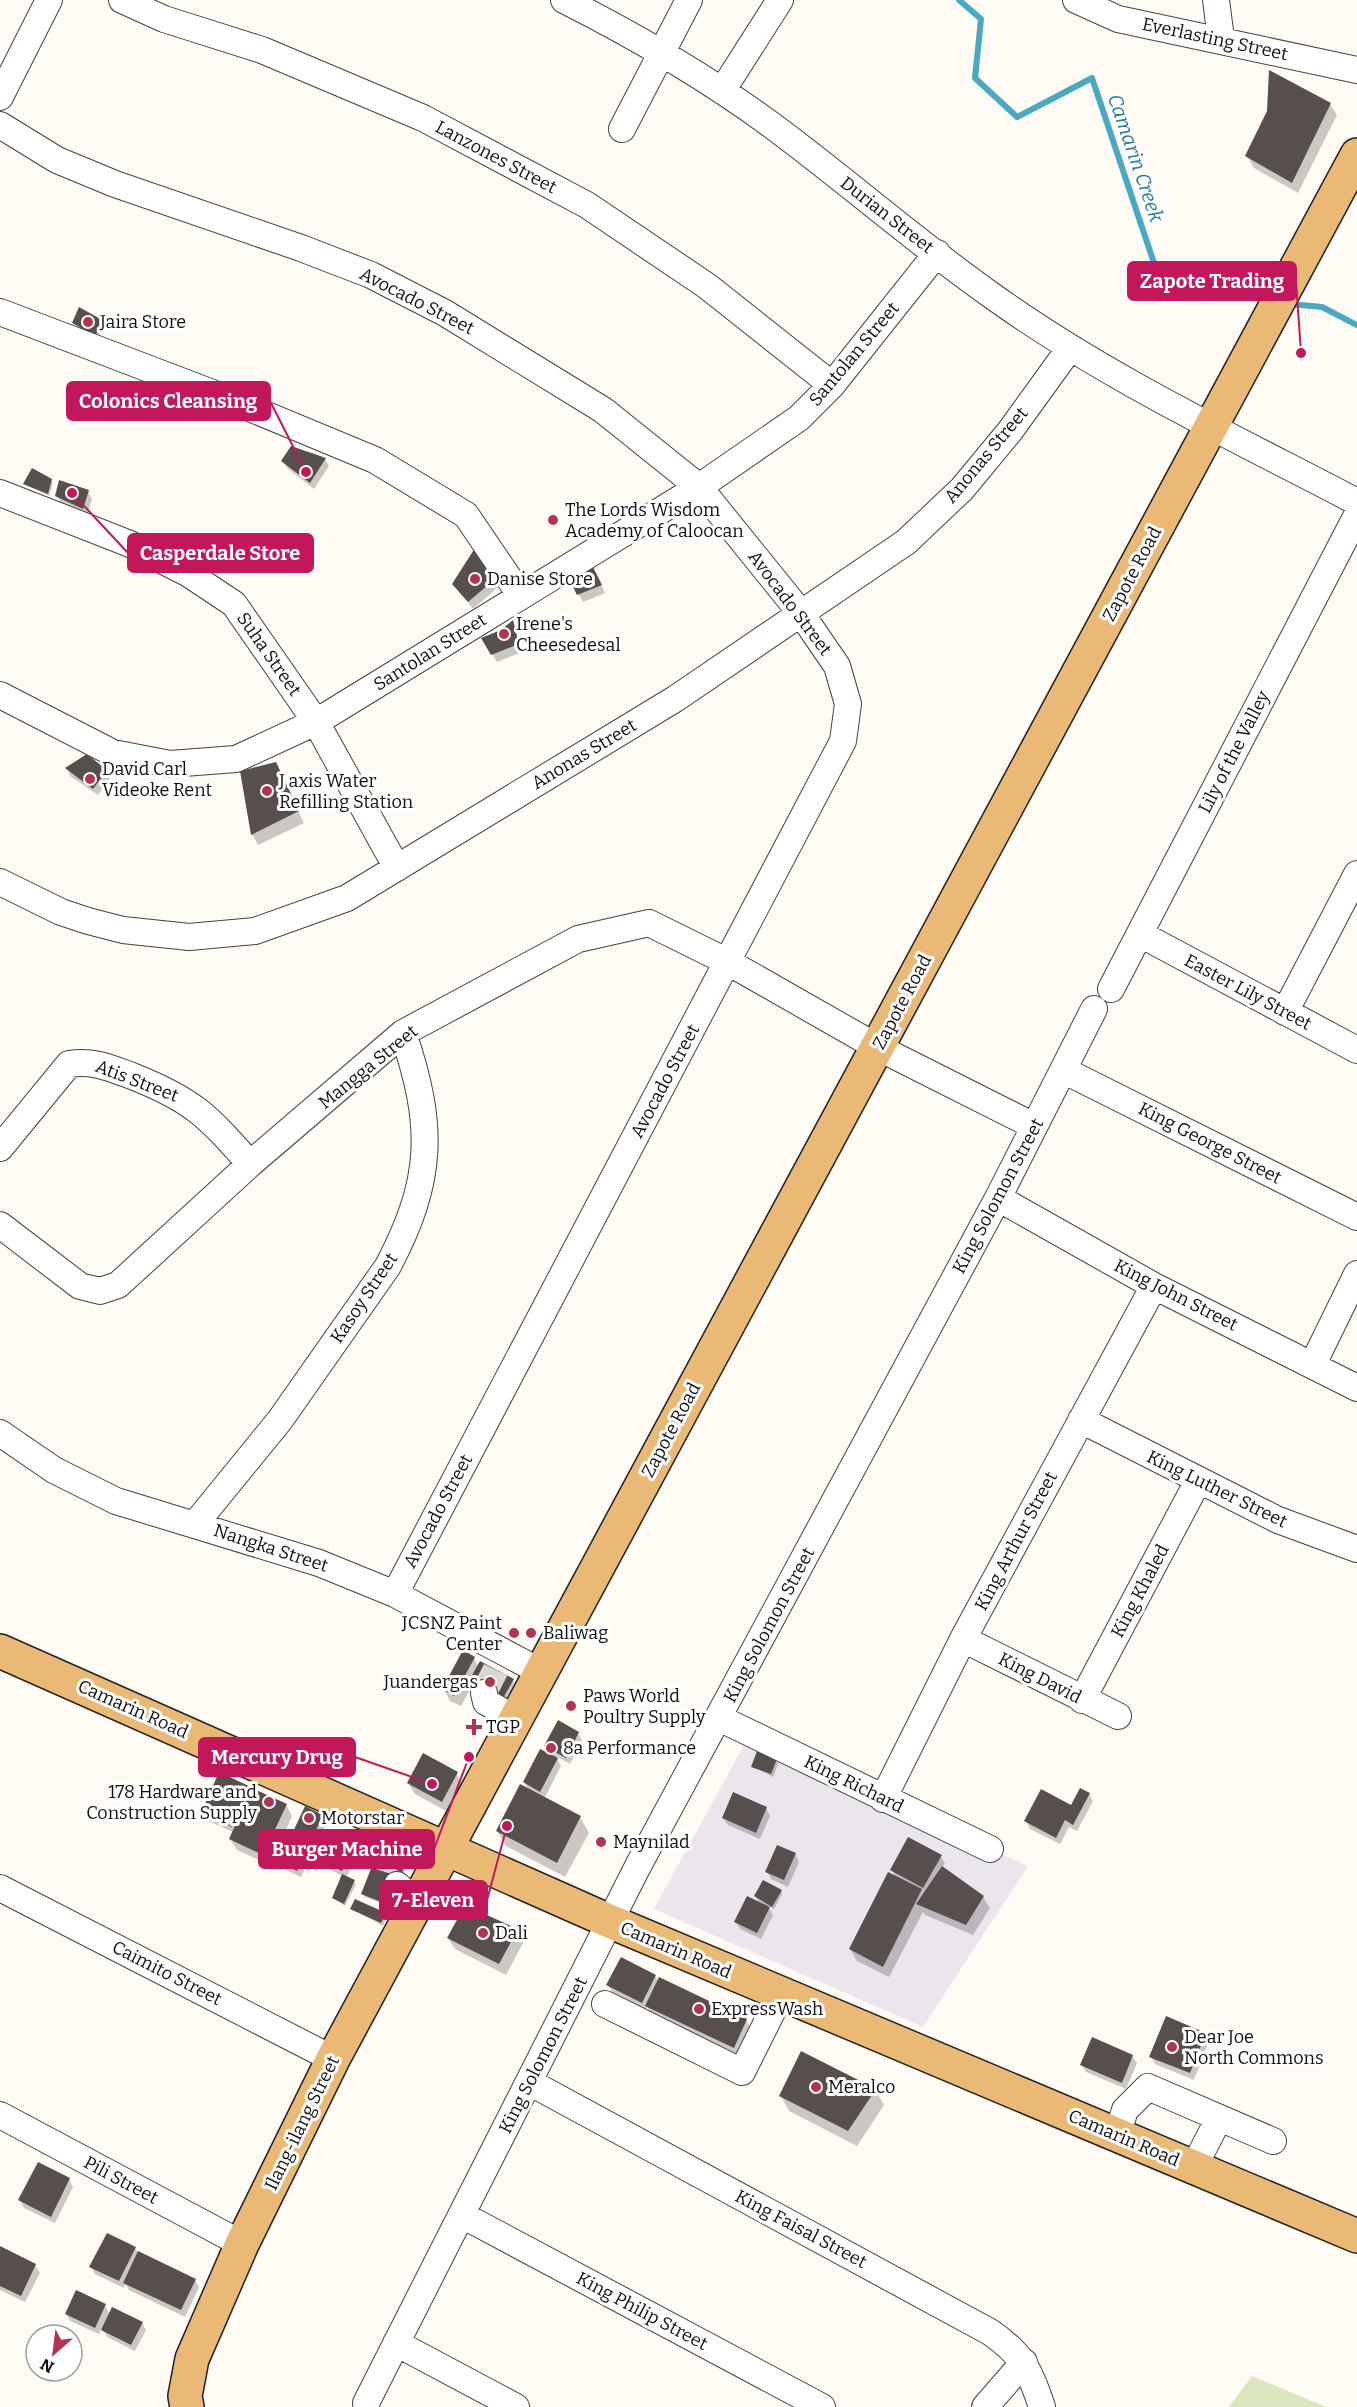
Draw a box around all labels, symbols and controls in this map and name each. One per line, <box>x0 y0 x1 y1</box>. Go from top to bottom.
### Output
street label: Everlasting Street <box>1140 13 1290 65</box>
water label: Camarin Creek <box>1103 91 1169 225</box>
street label: Lanzones Street <box>432 116 561 198</box>
street label: Durian Street <box>836 172 938 259</box>
callout: Zapote Trading <box>1128 262 1296 300</box>
street label: Avocado Street <box>356 263 478 340</box>
text: Zapote Trading <box>1140 269 1285 293</box>
street label: Santolan Street <box>804 297 904 410</box>
place label: Jaira Store <box>99 311 186 333</box>
marker: Jaira Store <box>81 315 95 329</box>
callout: Colonics Cleansing <box>67 382 270 420</box>
text: Colonics Cleansing <box>79 389 258 413</box>
street label: Anonas Street <box>940 402 1033 507</box>
place label: The Lords Wisdom Academy of Caloocan <box>565 499 744 542</box>
marker: The Lords Wisdom Academy of Caloocan <box>546 513 560 527</box>
street label: Zapote Road <box>1098 523 1166 625</box>
callout: Casperdale Store <box>128 534 313 572</box>
text: Casperdale Store <box>140 541 300 565</box>
street label: Avocado Street <box>743 546 837 660</box>
place label: Danise Store <box>487 568 593 590</box>
marker: Danise Store <box>468 572 482 586</box>
street label: Suha Street <box>232 608 306 700</box>
street label: Santolan Street <box>370 608 491 695</box>
place label: Irene's Cheesedesal <box>516 613 621 656</box>
marker: Irene's Cheesedesal <box>497 627 511 641</box>
street label: Lily of the Valley <box>1194 687 1275 817</box>
street label: Anonas Street <box>528 714 641 794</box>
place label: David Carl Videoke Rent <box>102 758 213 801</box>
place label: J axis Water Refilling Station <box>278 770 414 813</box>
marker: David Carl Videoke Rent <box>83 772 97 786</box>
marker: J axis Water Refilling Station <box>260 784 274 798</box>
street label: Easter Lily Street <box>1181 949 1316 1035</box>
street label: Zapote Road <box>868 951 936 1053</box>
street label: Mangga Street <box>314 1020 422 1114</box>
street label: Avocado Street <box>626 1020 704 1142</box>
street label: Atis Street <box>92 1055 182 1107</box>
street label: King George Street <box>1135 1097 1286 1189</box>
street label: King Solomon Street <box>948 1114 1048 1277</box>
street label: Kasoy Street <box>326 1248 403 1347</box>
street label: King John Street <box>1110 1254 1242 1336</box>
street label: Zapote Road <box>637 1379 705 1481</box>
street label: King Luther Street <box>1143 1445 1291 1533</box>
street label: Avocado Street <box>399 1450 477 1572</box>
street label: King Arthur Street <box>970 1467 1062 1614</box>
street label: Nangka Street <box>211 1519 331 1577</box>
street label: King Khaled <box>1106 1540 1174 1641</box>
street label: King Solomon Street <box>719 1543 819 1706</box>
place label: JCSNZ Paint Center <box>401 1612 502 1655</box>
place label: Baliwag <box>543 1622 608 1644</box>
marker: JCSNZ Paint Center <box>507 1626 521 1640</box>
marker: Baliwag <box>524 1626 538 1640</box>
street label: King David <box>995 1648 1085 1708</box>
place label: Juandergas <box>382 1671 478 1693</box>
street label: Camarin Road <box>74 1675 192 1743</box>
marker: Juandergas <box>483 1675 497 1689</box>
place label: Paws World Poultry Supply <box>583 1685 706 1728</box>
marker: Paws World Poultry Supply <box>564 1699 578 1713</box>
place label: TGP <box>486 1716 520 1738</box>
marker: TGP <box>467 1720 481 1734</box>
place label: 8a Performance <box>563 1737 696 1759</box>
callout: Mercury Drug <box>199 1738 355 1776</box>
marker: 8a Performance <box>544 1741 558 1755</box>
text: Mercury Drug <box>211 1745 344 1769</box>
street label: King Richard <box>801 1750 908 1818</box>
place label: 178 Hardware and Construction Supply <box>86 1781 257 1824</box>
marker: 178 Hardware and Construction Supply <box>262 1795 276 1809</box>
place label: Motorstar <box>321 1807 404 1829</box>
marker: Motorstar <box>302 1811 316 1825</box>
callout: Burger Machine <box>259 1830 434 1868</box>
place label: Maynilad <box>613 1831 690 1853</box>
marker: Maynilad <box>594 1835 608 1849</box>
text: Burger Machine <box>271 1837 423 1861</box>
callout: 7-Eleven <box>380 1881 487 1919</box>
text: 7-Eleven <box>392 1888 474 1912</box>
street label: Camarin Road <box>617 1917 735 1983</box>
place label: Dali <box>495 1922 528 1944</box>
marker: Dali <box>476 1926 490 1940</box>
street label: Caimito Street <box>109 1936 226 2010</box>
street label: King Solomon Street <box>494 1973 592 2137</box>
place label: ExpressWash <box>711 1998 823 2020</box>
marker: ExpressWash <box>692 2002 706 2016</box>
place label: Dear Joe North Commons <box>1184 2026 1324 2069</box>
marker: Dear Joe North Commons <box>1165 2040 1179 2054</box>
street label: Ilang-ilang Street <box>260 2052 344 2194</box>
place label: Meralco <box>828 2076 895 2098</box>
marker: Meralco <box>809 2080 823 2094</box>
street label: Camarin Road <box>1065 2105 1183 2171</box>
street label: Pili Street <box>80 2151 162 2209</box>
street label: King Faisal Street <box>731 2185 871 2273</box>
street label: King Philip Street <box>573 2267 712 2355</box>
north arrow <box>24 2323 84 2383</box>
text: N <box>37 2355 57 2377</box>

